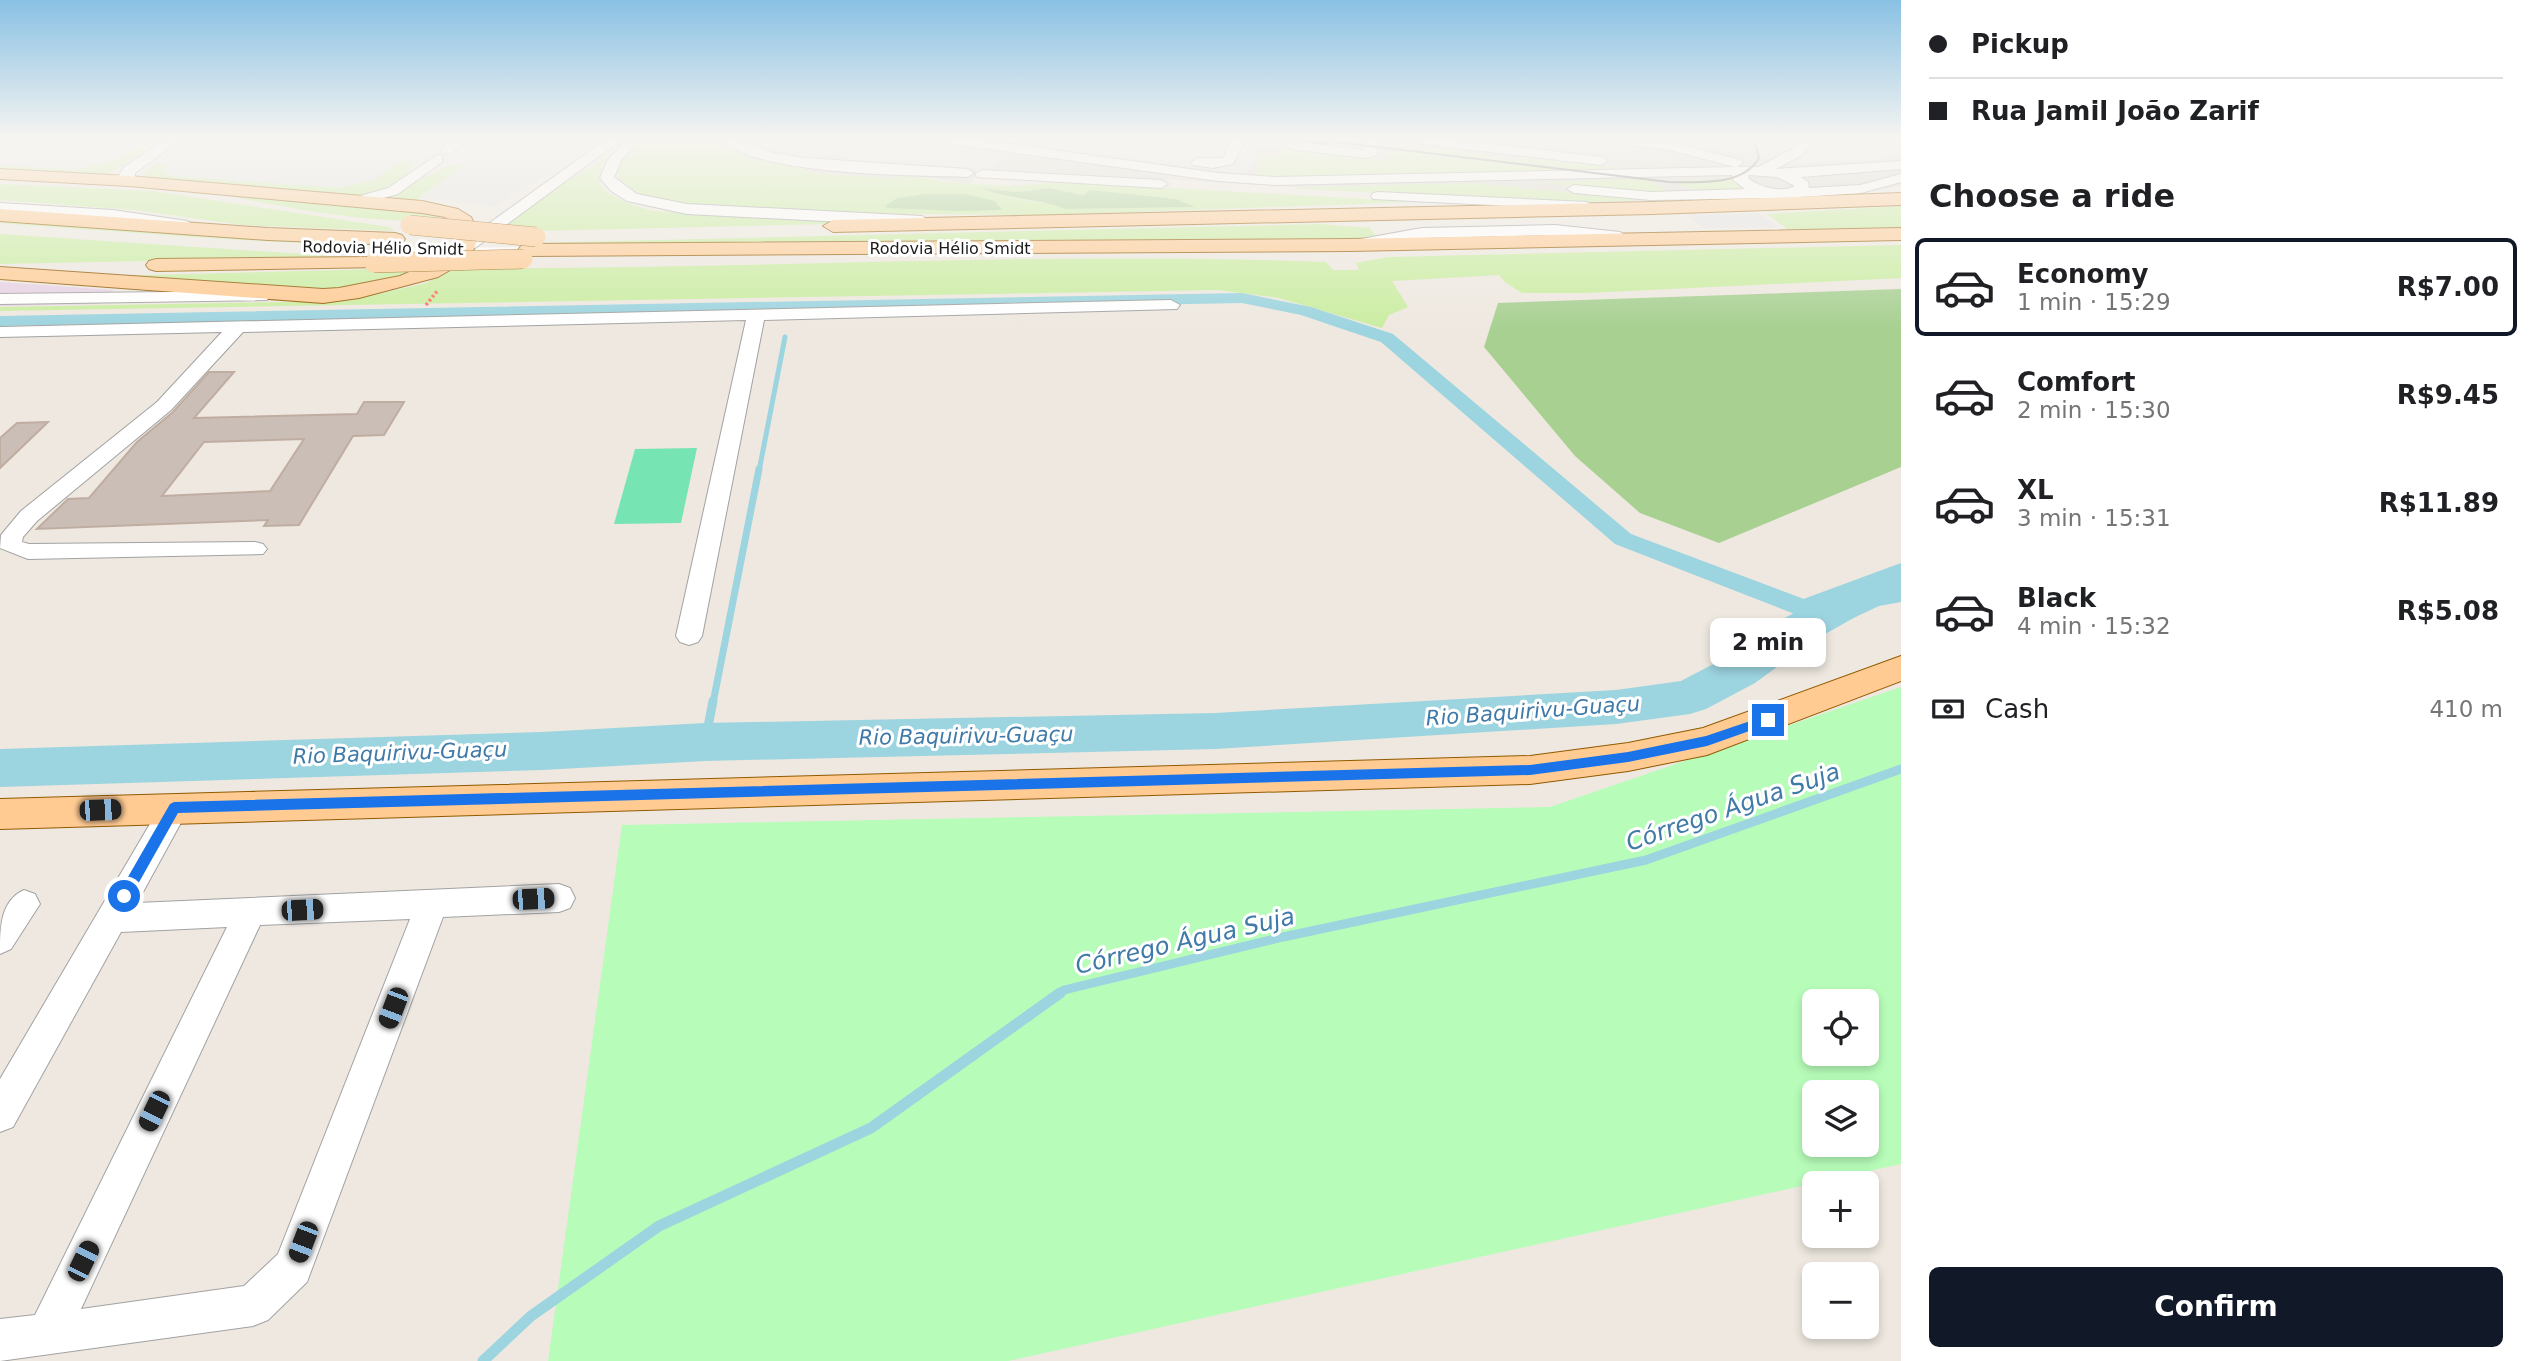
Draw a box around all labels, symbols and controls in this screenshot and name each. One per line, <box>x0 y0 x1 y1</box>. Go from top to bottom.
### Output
text: Pickup <box>1971 29 2069 59</box>
text: Rua Jamil João Zarif <box>1971 96 2259 126</box>
text: Choose a ride <box>1929 177 2175 215</box>
street label: Rodovia Hélio Smidt <box>302 237 464 259</box>
street label: Rodovia Hélio Smidt <box>869 239 1031 258</box>
icon: car <box>1933 256 1996 319</box>
text: Economy <box>2017 259 2148 289</box>
text: R$7.00 <box>2397 272 2499 302</box>
text: 1 min · 15:29 <box>2017 289 2171 315</box>
icon: car <box>1933 364 1996 427</box>
text: Comfort <box>2017 367 2135 397</box>
text: R$9.45 <box>2397 380 2499 410</box>
text: 2 min · 15:30 <box>2017 397 2171 423</box>
icon: car <box>1933 472 1996 535</box>
text: XL <box>2017 475 2054 505</box>
text: R$11.89 <box>2379 488 2499 518</box>
text: 3 min · 15:31 <box>2017 505 2171 531</box>
icon: car <box>1933 580 1996 643</box>
text: Black <box>2017 583 2096 613</box>
text: R$5.08 <box>2397 596 2499 626</box>
text: 4 min · 15:32 <box>2017 613 2171 639</box>
callout: 2 min <box>1710 618 1826 668</box>
text: 2 min <box>1732 629 1804 655</box>
icon: cash <box>1929 690 1967 728</box>
water label: Rio Baquirivu-Guaçu <box>1425 692 1641 730</box>
text: Cash <box>1985 694 2049 724</box>
text: 410 m <box>2429 696 2503 722</box>
route end <box>1752 704 1784 736</box>
water label: Rio Baquirivu-Guaçu <box>858 722 1074 750</box>
water label: Rio Baquirivu-Guaçu <box>292 737 508 769</box>
water label: Córrego Água Suja <box>1622 756 1844 857</box>
car <box>79 799 122 821</box>
route start <box>108 880 140 912</box>
car <box>512 887 555 911</box>
car <box>281 898 324 922</box>
water label: Córrego Água Suja <box>1072 901 1298 980</box>
car <box>376 985 411 1031</box>
map controls <box>1802 989 1879 1339</box>
button: locate <box>1802 989 1879 1066</box>
button: layers <box>1802 1080 1879 1157</box>
car <box>136 1088 173 1134</box>
button: + <box>1802 1171 1879 1248</box>
car <box>286 1219 321 1265</box>
car <box>65 1238 102 1284</box>
button: − <box>1802 1262 1879 1339</box>
button: Confirm <box>1929 1267 2503 1347</box>

